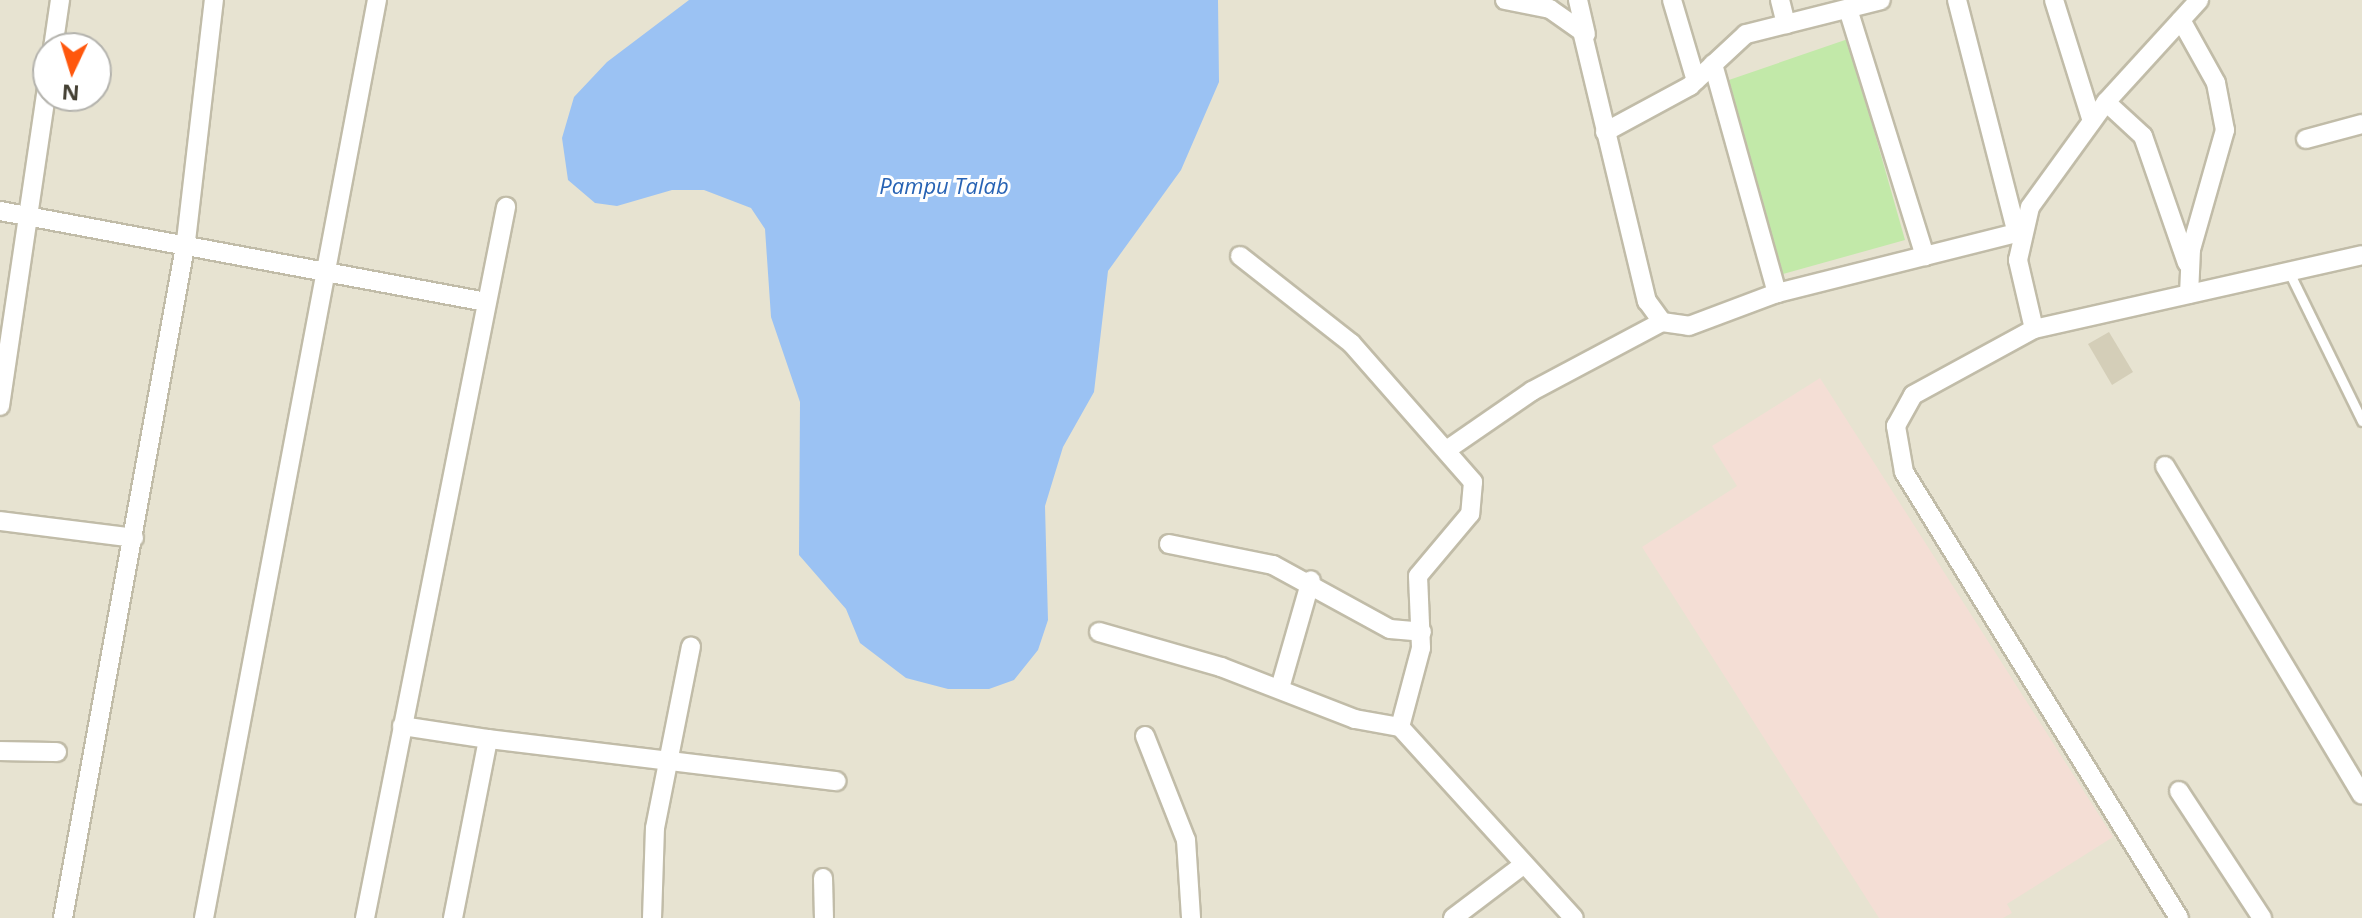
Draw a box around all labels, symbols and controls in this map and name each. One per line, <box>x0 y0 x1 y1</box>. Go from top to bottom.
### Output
north arrow <box>32 32 112 112</box>
text: N <box>61 78 80 110</box>
water label: Pampu Talab <box>879 173 1009 199</box>

